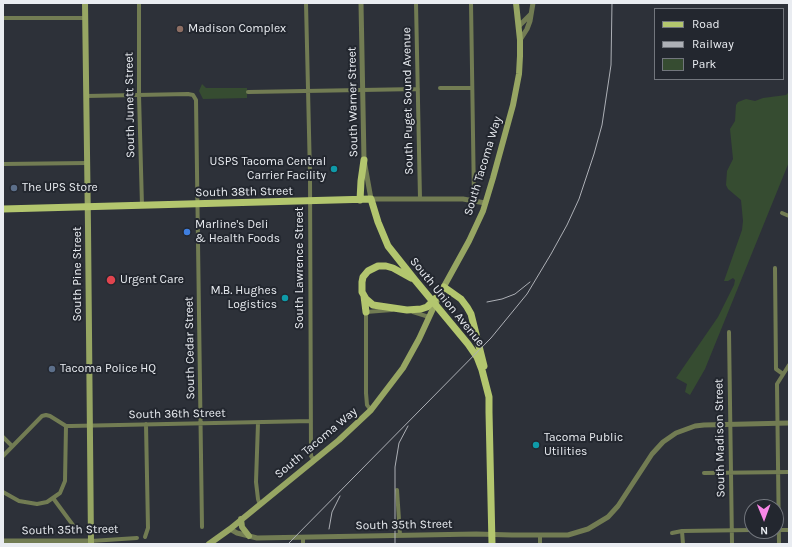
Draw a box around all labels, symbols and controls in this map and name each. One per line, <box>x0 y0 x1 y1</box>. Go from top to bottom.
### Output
legend <box>654 8 784 80</box>
text: Road <box>692 17 720 31</box>
place label: Madison Complex <box>188 22 286 36</box>
marker: Madison Complex <box>175 24 185 34</box>
street label: South Puget Sound Avenue <box>400 27 416 175</box>
text: Railway <box>692 37 734 51</box>
street label: South Warner Street <box>345 47 361 157</box>
street label: South Junett Street <box>122 52 138 158</box>
text: Park <box>692 57 716 71</box>
street label: South Tacoma Way <box>461 115 505 217</box>
place label: USPS Tacoma Central Carrier Facility <box>210 155 326 183</box>
marker: USPS Tacoma Central Carrier Facility <box>329 164 339 174</box>
place label: The UPS Store <box>22 181 98 195</box>
marker: The UPS Store <box>9 183 19 193</box>
street label: South 38th Street <box>195 184 293 200</box>
street label: South Lawrence Street <box>293 207 307 329</box>
place label: Marline's Deli & Health Foods <box>195 218 280 246</box>
street label: South Pine Street <box>71 226 85 322</box>
marker: Marline's Deli & Health Foods <box>182 227 192 237</box>
street label: South Union Avenue <box>407 255 487 349</box>
place label: Urgent Care <box>120 273 184 287</box>
marker: Urgent Care <box>105 274 117 286</box>
place label: M.B. Hughes Logistics <box>210 284 277 312</box>
marker: M.B. Hughes Logistics <box>280 293 290 303</box>
street label: South Cedar Street <box>182 296 198 400</box>
place label: Tacoma Police HQ <box>60 362 156 376</box>
marker: Tacoma Police HQ <box>47 364 57 374</box>
street label: South Madison Street <box>712 378 728 498</box>
street label: South Tacoma Way <box>272 404 360 482</box>
street label: South 36th Street <box>128 406 226 422</box>
place label: Tacoma Public Utilities <box>544 431 623 459</box>
marker: Tacoma Public Utilities <box>531 440 541 450</box>
north arrow <box>744 499 784 539</box>
street label: South 35th Street <box>355 517 453 533</box>
street label: South 35th Street <box>21 522 119 538</box>
text: N <box>760 524 768 537</box>

